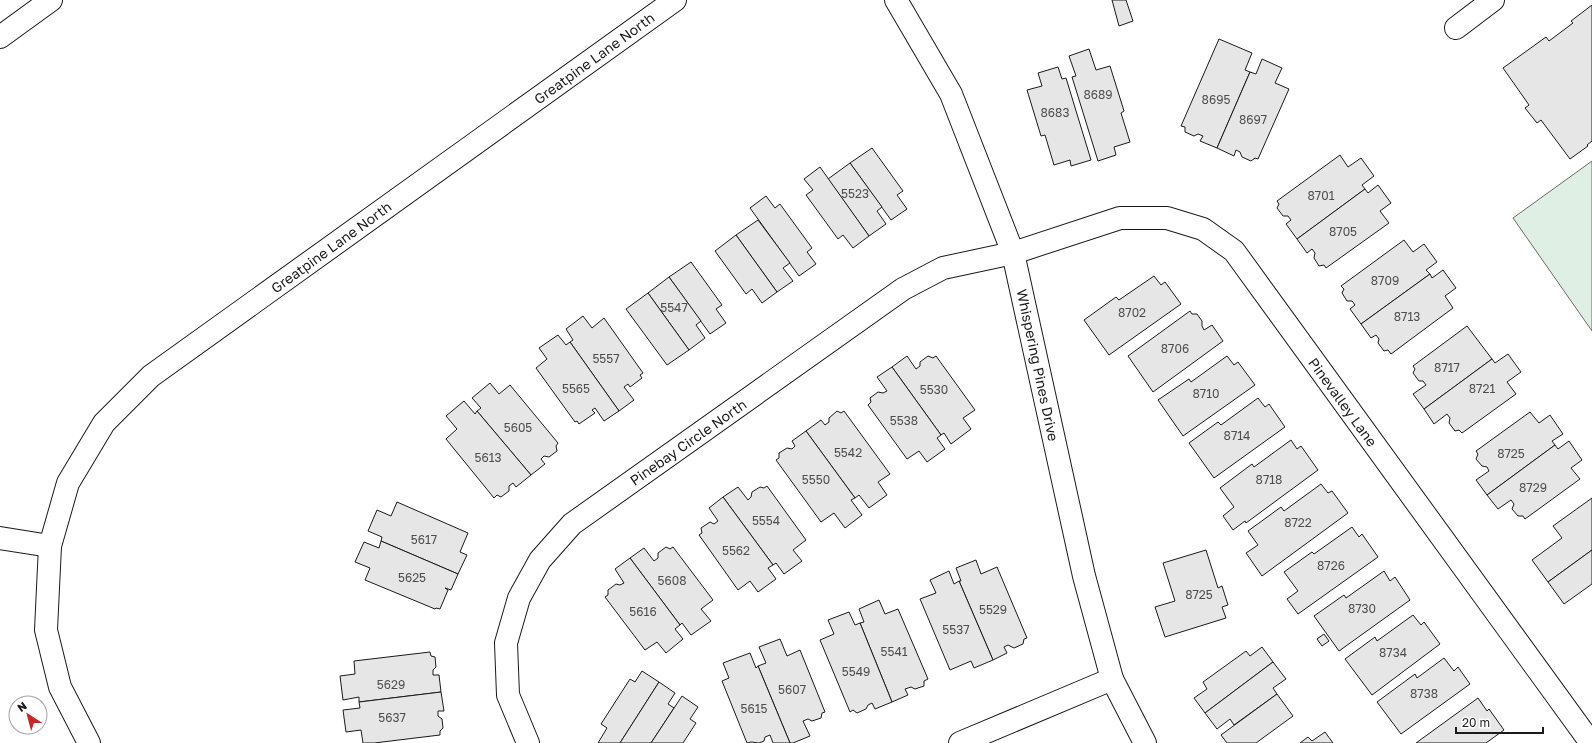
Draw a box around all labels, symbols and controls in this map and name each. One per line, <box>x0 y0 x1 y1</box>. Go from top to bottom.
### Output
street label: Greatpine Lane North <box>531 9 657 107</box>
house number: 8689 <box>1083 87 1113 102</box>
house number: 8695 <box>1202 92 1230 107</box>
house number: 8683 <box>1041 105 1069 120</box>
house number: 8697 <box>1239 112 1267 127</box>
house number: 5523 <box>841 186 869 201</box>
house number: 8701 <box>1308 188 1335 203</box>
street label: Greatpine Lane North <box>268 198 394 296</box>
house number: 8705 <box>1329 224 1357 239</box>
house number: 8709 <box>1371 273 1399 288</box>
street label: Whispering Pines Drive <box>1014 287 1062 443</box>
house number: 5547 <box>660 300 688 315</box>
house number: 8702 <box>1118 305 1146 320</box>
house number: 8713 <box>1394 309 1420 324</box>
house number: 8706 <box>1161 341 1189 356</box>
house number: 5557 <box>592 351 620 366</box>
street label: Pinevalley Lane <box>1305 354 1381 450</box>
house number: 8717 <box>1434 360 1460 375</box>
house number: 5565 <box>562 381 590 396</box>
house number: 8721 <box>1469 381 1495 396</box>
house number: 5530 <box>920 382 948 397</box>
house number: 8710 <box>1193 386 1219 401</box>
street label: Pinebay Circle North <box>626 395 750 489</box>
house number: 5538 <box>890 413 918 428</box>
house number: 5605 <box>504 420 532 435</box>
house number: 8714 <box>1224 428 1250 443</box>
house number: 5542 <box>834 445 862 460</box>
house number: 8725 <box>1497 446 1525 461</box>
house number: 5613 <box>474 450 502 465</box>
house number: 5550 <box>802 472 830 487</box>
house number: 8718 <box>1256 472 1282 487</box>
house number: 8729 <box>1519 480 1547 495</box>
house number: 5554 <box>752 513 780 528</box>
house number: 8722 <box>1284 515 1312 530</box>
house number: 5617 <box>411 532 437 547</box>
house number: 5562 <box>722 543 750 558</box>
house number: 8726 <box>1317 558 1345 573</box>
house number: 5625 <box>398 570 426 585</box>
house number: 5608 <box>658 573 686 588</box>
house number: 8725 <box>1185 587 1213 602</box>
house number: 8730 <box>1348 601 1376 616</box>
house number: 5529 <box>979 602 1007 617</box>
house number: 5616 <box>629 604 657 619</box>
house number: 5537 <box>942 622 970 637</box>
house number: 5541 <box>880 644 908 659</box>
house number: 8734 <box>1379 645 1407 660</box>
house number: 5549 <box>842 664 870 679</box>
house number: 5629 <box>377 677 405 692</box>
house number: 5607 <box>778 682 806 697</box>
house number: 8738 <box>1410 686 1438 701</box>
north arrow <box>8 695 48 735</box>
text: N <box>15 699 29 714</box>
house number: 5615 <box>740 701 768 716</box>
scale bar <box>1456 709 1543 735</box>
house number: 5637 <box>378 710 406 725</box>
text: 20 m <box>1462 715 1490 730</box>

